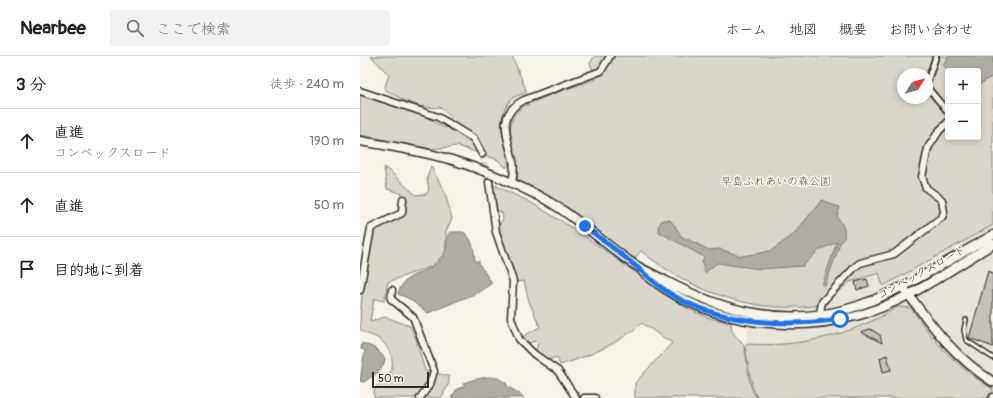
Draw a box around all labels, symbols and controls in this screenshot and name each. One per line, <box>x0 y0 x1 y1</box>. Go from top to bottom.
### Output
search box <box>110 10 390 46</box>
text: Nearbee <box>20 16 86 40</box>
icon: search <box>124 17 146 39</box>
text: ここで検索 <box>156 20 231 39</box>
text: ホーム <box>726 21 767 38</box>
text: 地図 <box>789 21 817 38</box>
text: 概要 <box>839 21 867 38</box>
text: お問い合わせ <box>889 21 973 38</box>
north arrow <box>897 68 933 104</box>
map controls <box>945 68 981 140</box>
button: + <box>945 68 981 104</box>
text: 3 分 <box>16 74 46 95</box>
text: 徒歩 · 240 m <box>270 76 344 92</box>
button: − <box>945 104 981 140</box>
text: 直進 <box>54 123 84 142</box>
icon: ahead <box>16 130 38 152</box>
text: 190 m <box>309 133 344 149</box>
text: コンベックスロード <box>54 145 171 161</box>
park label: 早島ふれあいの森公園 <box>721 175 831 188</box>
icon: ahead <box>16 194 38 216</box>
text: 直進 <box>54 197 84 216</box>
text: 50 m <box>314 197 344 213</box>
route end <box>576 217 594 235</box>
street label: コンベックスロード <box>875 243 968 302</box>
icon: arrive <box>16 258 38 280</box>
text: 目的地に到着 <box>54 261 144 280</box>
route start <box>831 310 849 328</box>
scale bar <box>372 370 429 389</box>
text: 50 m <box>378 372 404 385</box>

